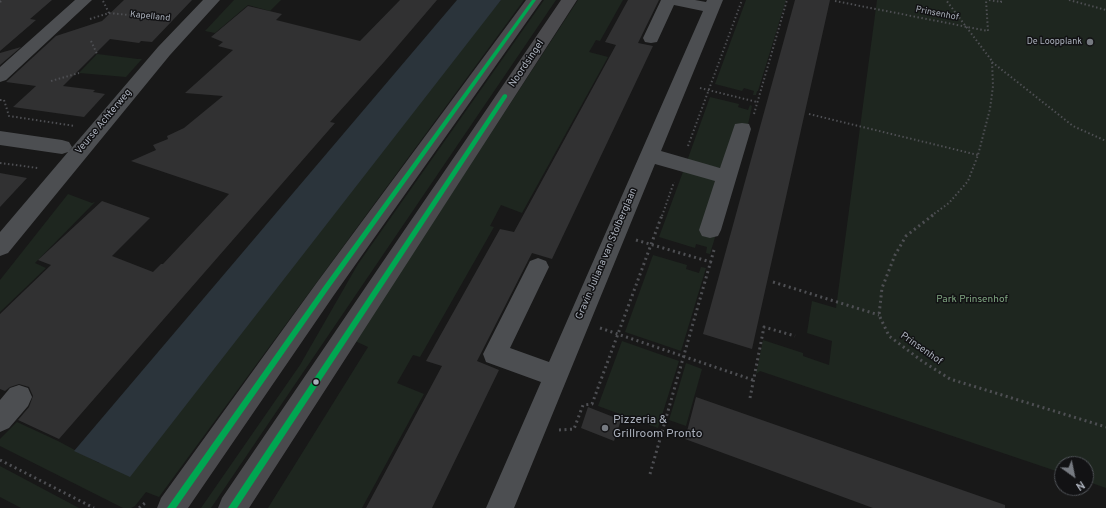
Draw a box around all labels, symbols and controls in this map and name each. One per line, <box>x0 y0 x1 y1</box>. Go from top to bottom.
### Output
street label: Prinsenhof <box>914 5 960 23</box>
street label: Kapelland <box>129 10 171 24</box>
place label: De Loopplank <box>1027 37 1082 47</box>
marker: De Loopplank <box>1085 37 1095 47</box>
street label: Noordsingel <box>507 38 547 90</box>
street label: Veurse Achterweg <box>73 87 135 157</box>
street label: Gravin Juliana van Stolberglaan <box>574 186 640 322</box>
park label: Park Prinsenhof <box>936 294 1008 306</box>
street label: Prinsenhof <box>898 330 944 368</box>
unlabelled marker <box>311 377 321 387</box>
place label: Pizzeria & Grillroom Pronto <box>613 414 702 442</box>
marker: Pizzeria & Grillroom Pronto <box>600 423 610 433</box>
north arrow <box>1054 456 1094 496</box>
text: N <box>1073 477 1087 493</box>

